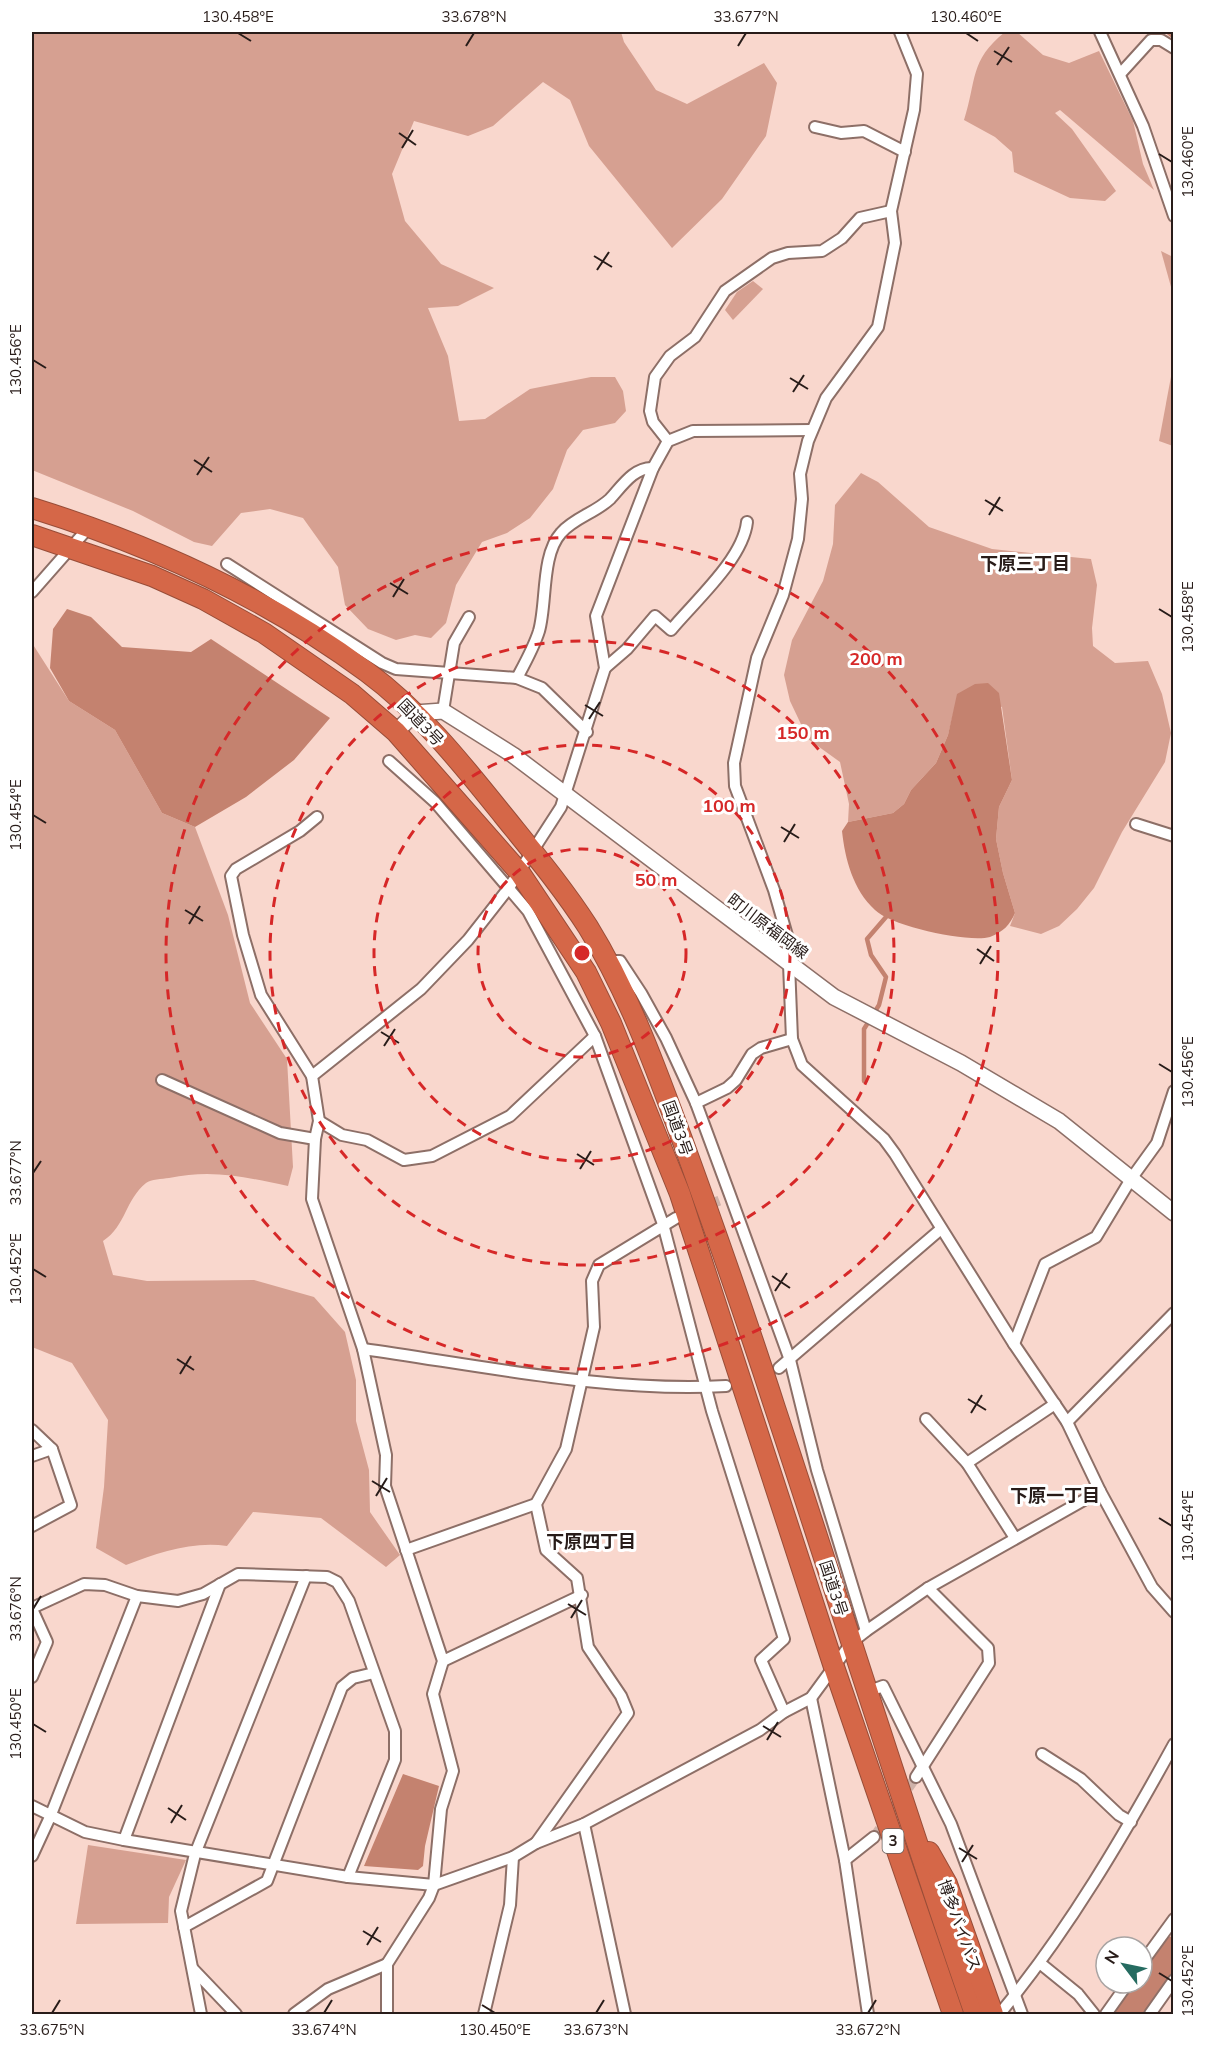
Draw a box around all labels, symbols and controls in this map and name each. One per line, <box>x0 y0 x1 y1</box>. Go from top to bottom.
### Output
text: 130.458°E <box>202 7 274 26</box>
text: 33.678°N <box>441 7 507 26</box>
text: 33.677°N <box>713 7 779 26</box>
text: 130.460°E <box>930 7 1002 26</box>
text: 130.460°E <box>1178 126 1197 198</box>
text: 130.456°E <box>6 324 25 396</box>
district label: 下原三丁目 <box>980 552 1070 575</box>
text: 130.458°E <box>1178 581 1197 653</box>
text: 200 m <box>849 647 903 670</box>
street label: 国道3号 <box>394 694 448 750</box>
text: 150 m <box>776 721 830 744</box>
text: 130.454°E <box>6 779 25 851</box>
text: 100 m <box>702 794 756 817</box>
text: 50 m <box>635 868 677 891</box>
street label: 町川原福岡線 <box>724 889 812 963</box>
centre of rings <box>572 943 592 963</box>
text: 130.456°E <box>1178 1036 1197 1108</box>
street label: 国道3号 <box>659 1098 697 1158</box>
text: 33.677°N <box>6 1140 25 1206</box>
text: 130.452°E <box>6 1233 25 1305</box>
district label: 下原一丁目 <box>1010 1484 1100 1507</box>
text: 130.454°E <box>1178 1490 1197 1562</box>
district label: 下原四丁目 <box>546 1530 636 1553</box>
street label: 国道3号 <box>816 1558 852 1618</box>
text: 33.676°N <box>6 1576 25 1642</box>
text: 130.450°E <box>6 1688 25 1760</box>
road number: 3 <box>882 1829 904 1853</box>
street label: 博多バイパス <box>934 1877 986 1973</box>
north arrow <box>1094 1935 1154 1995</box>
text: 130.452°E <box>1178 1945 1197 2017</box>
text: N <box>1100 1947 1123 1967</box>
text: 33.675°N <box>19 2020 85 2039</box>
text: 33.674°N <box>291 2020 357 2039</box>
text: 130.450°E <box>459 2020 531 2039</box>
text: 33.673°N <box>563 2020 629 2039</box>
text: 33.672°N <box>835 2020 901 2039</box>

